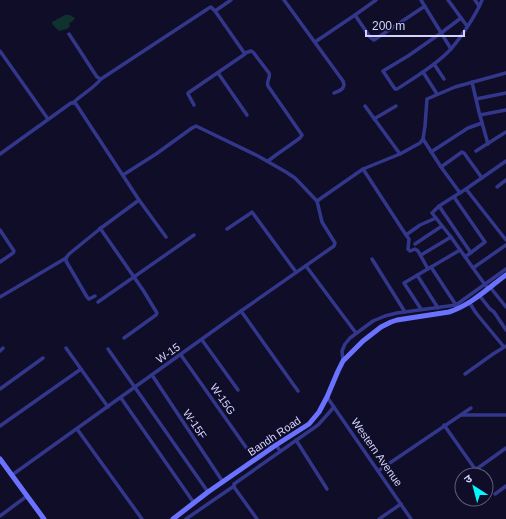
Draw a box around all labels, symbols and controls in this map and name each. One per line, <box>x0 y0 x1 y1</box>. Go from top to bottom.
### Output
scale bar <box>366 12 464 38</box>
text: 200 m <box>372 19 405 33</box>
street label: W-15 <box>154 341 182 365</box>
street label: W-15G <box>208 381 238 417</box>
street label: W-15F <box>181 407 209 441</box>
street label: Bandh Road <box>245 414 303 458</box>
street label: Western Avenue <box>349 416 405 488</box>
north arrow <box>454 467 494 507</box>
text: उ <box>462 472 475 486</box>

